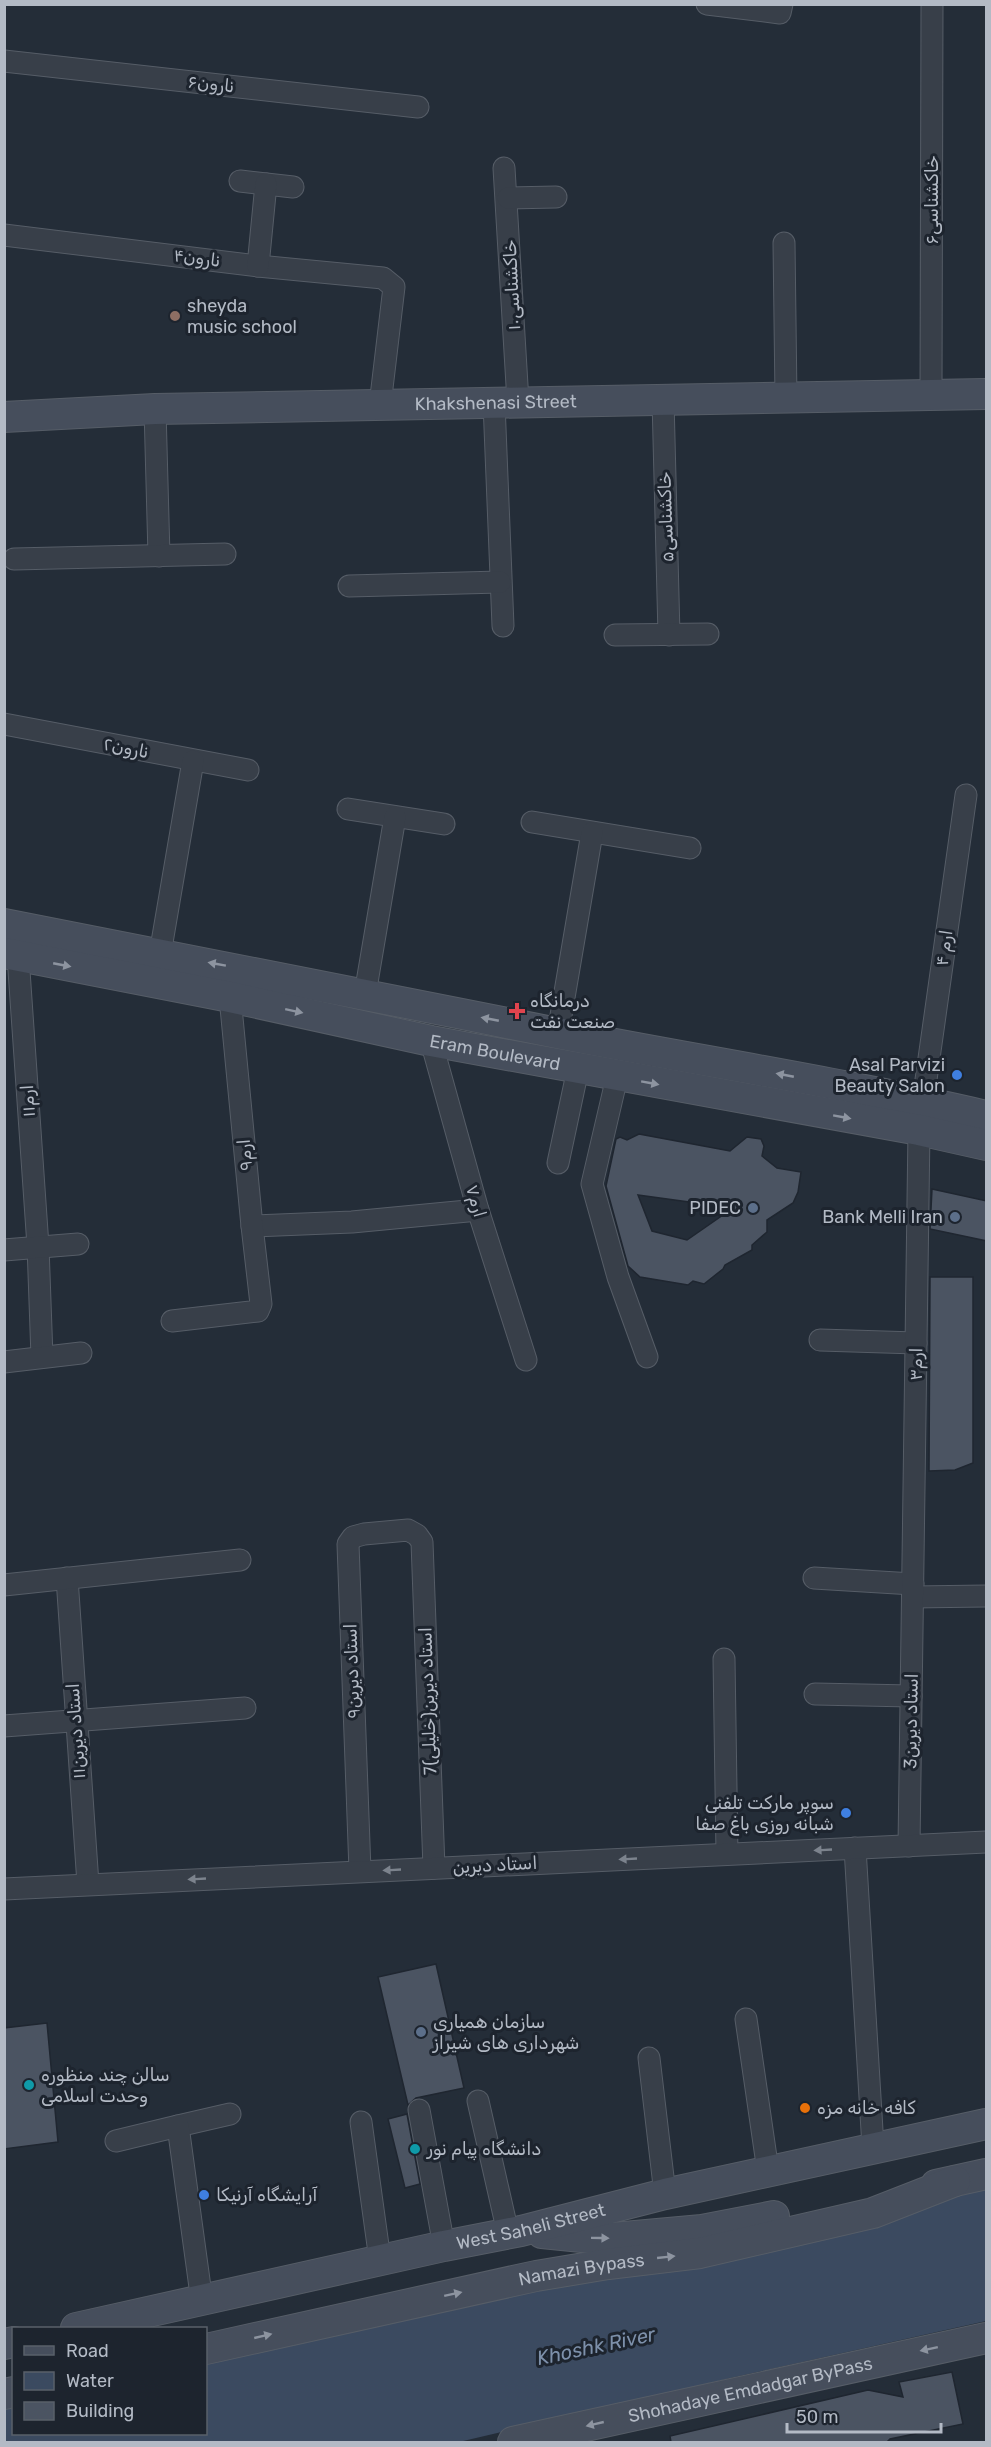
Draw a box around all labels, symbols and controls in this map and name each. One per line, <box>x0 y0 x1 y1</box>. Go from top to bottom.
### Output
street label: نارون۶ <box>187 71 235 97</box>
street label: خاکشناسی۶ <box>921 155 943 245</box>
street label: خاکشناسی۱۰ <box>499 239 525 331</box>
street label: نارون۴ <box>172 244 222 272</box>
place label: sheyda music school <box>187 295 297 338</box>
marker: sheyda music school <box>168 309 182 323</box>
street label: Khakshenasi Street <box>415 390 577 415</box>
street label: خاکشناسی۵ <box>653 471 679 563</box>
street label: نارون۲ <box>101 733 151 763</box>
street label: ارم ۴ <box>931 929 957 967</box>
one-way arrow <box>207 960 226 969</box>
one-way arrow <box>53 961 72 970</box>
place label: درمانگاه صنعت نفت <box>530 990 615 1033</box>
marker: درمانگاه صنعت نفت <box>508 1002 526 1020</box>
one-way arrow <box>285 1007 304 1017</box>
one-way arrow <box>481 1014 500 1023</box>
street label: Eram Boulevard <box>428 1030 562 1075</box>
place label: Asal Parvizi Beauty Salon <box>834 1054 945 1097</box>
marker: Asal Parvizi Beauty Salon <box>950 1068 964 1082</box>
one-way arrow <box>775 1070 794 1079</box>
one-way arrow <box>641 1079 660 1088</box>
street label: ارم۱۱ <box>16 1084 40 1118</box>
one-way arrow <box>833 1113 852 1122</box>
street label: ارم۹ <box>233 1138 257 1172</box>
street label: ارم۷ <box>461 1182 491 1220</box>
place label: PIDEC <box>689 1197 741 1219</box>
marker: PIDEC <box>746 1201 760 1215</box>
place label: Bank Melli Iran <box>822 1206 943 1228</box>
marker: Bank Melli Iran <box>948 1210 962 1224</box>
street label: ارم۳ <box>905 1347 927 1381</box>
street label: استاد دیرین۹ <box>339 1623 365 1719</box>
street label: 7استاد دیرین(خلیلی) <box>414 1627 442 1775</box>
street label: 3استاد دیرین <box>899 1673 923 1769</box>
street label: استاد دیرین۱۱ <box>62 1682 90 1780</box>
place label: سوپر مارکت تلفنی شبانه روزی باغ صفا <box>695 1792 834 1836</box>
marker: سوپر مارکت تلفنی شبانه روزی باغ صفا <box>839 1806 853 1820</box>
one-way arrow <box>814 1845 833 1854</box>
street label: استاد دیرین <box>452 1852 538 1878</box>
one-way arrow <box>619 1854 638 1863</box>
one-way arrow <box>382 1865 401 1874</box>
one-way arrow <box>187 1874 206 1883</box>
place label: سازمان همیاری شهرداری های شیراز <box>432 2011 580 2054</box>
marker: سازمان همیاری شهرداری های شیراز <box>414 2025 428 2039</box>
place label: سالن چند منظوره وحدت اسلامی <box>41 2064 170 2107</box>
marker: سالن چند منظوره وحدت اسلامی <box>22 2078 36 2092</box>
place label: کافه خانه مزه <box>817 2097 916 2119</box>
marker: کافه خانه مزه <box>798 2101 812 2115</box>
place label: دانشگاه پیام نور <box>426 2138 541 2161</box>
marker: دانشگاه پیام نور <box>408 2142 422 2156</box>
place label: آرایشگاه آرنیکا <box>216 2184 318 2206</box>
marker: آرایشگاه آرنیکا <box>197 2188 211 2202</box>
street label: West Saheli Street <box>455 2199 608 2254</box>
one-way arrow <box>590 2233 609 2243</box>
street label: Namazi Bypass <box>516 2249 646 2291</box>
one-way arrow <box>656 2252 675 2262</box>
one-way arrow <box>444 2288 462 2298</box>
water label: Khoshk River <box>535 2321 659 2370</box>
legend <box>12 2327 207 2435</box>
one-way arrow <box>253 2331 272 2340</box>
text: Road <box>66 2340 109 2362</box>
one-way arrow <box>920 2345 939 2355</box>
street label: Shohadaye Emdadgar ByPass <box>626 2352 875 2427</box>
text: Water <box>66 2370 114 2392</box>
scale bar <box>787 2396 942 2434</box>
text: Building <box>66 2400 134 2422</box>
text: 50 m <box>796 2406 839 2428</box>
one-way arrow <box>586 2420 605 2429</box>

